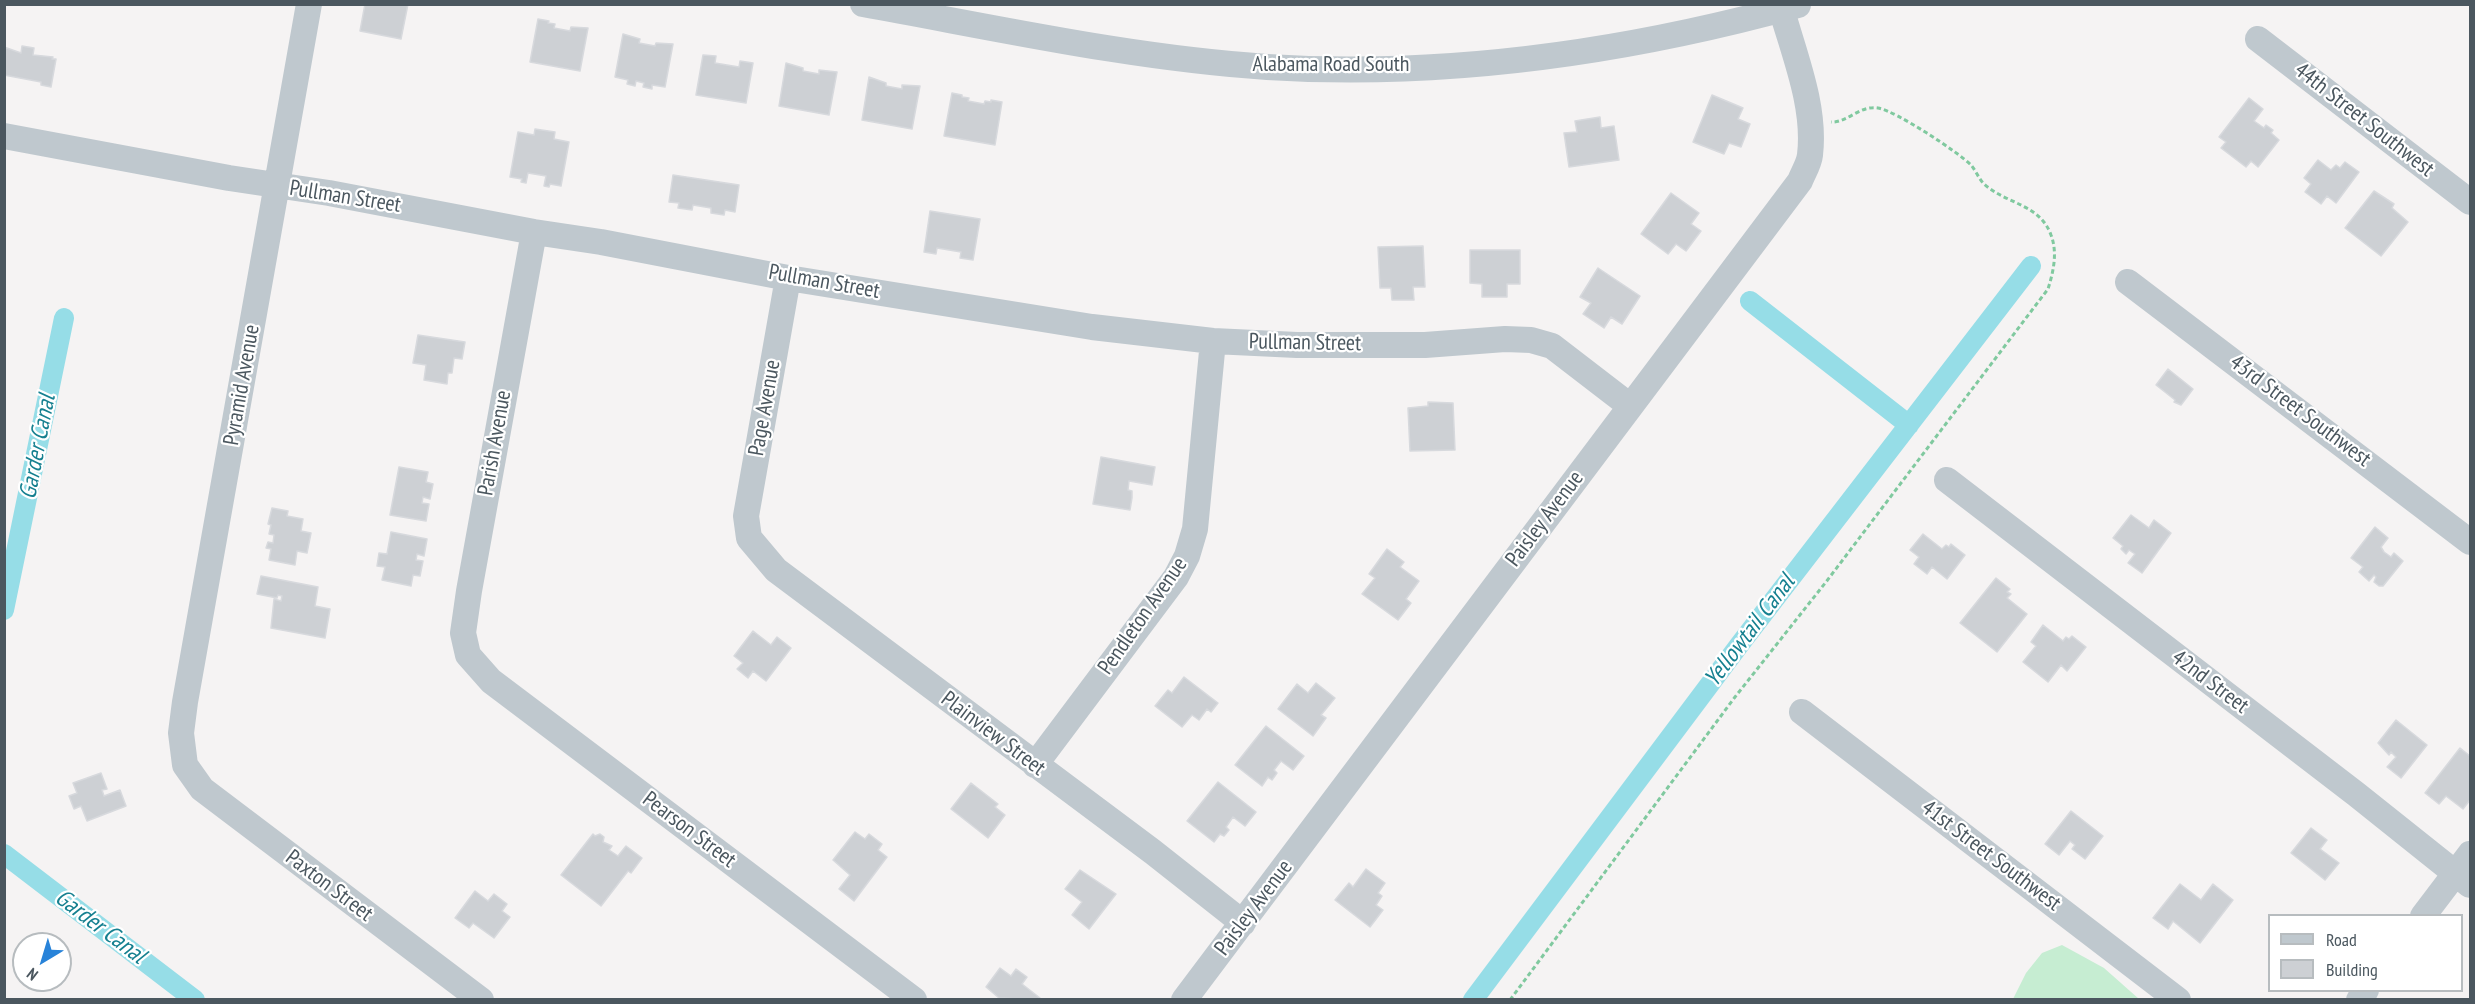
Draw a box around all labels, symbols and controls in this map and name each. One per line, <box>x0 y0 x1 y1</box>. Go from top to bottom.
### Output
street label: Alabama Road South <box>1253 52 1409 78</box>
street label: 44th Street Southwest <box>2289 57 2439 183</box>
street label: Pullman Street <box>288 175 402 219</box>
street label: Pullman Street <box>767 259 881 305</box>
street label: Pyramid Avenue <box>218 323 266 447</box>
street label: Pullman Street <box>1249 329 1361 357</box>
street label: 43rd Street Southwest <box>2224 349 2376 473</box>
street label: Page Avenue <box>744 358 786 458</box>
street label: Parish Avenue <box>473 388 517 498</box>
water label: Garder Canal <box>14 392 62 502</box>
street label: Paisley Avenue <box>1501 466 1589 572</box>
street label: Pendleton Avenue <box>1093 552 1193 680</box>
water label: Yellowtail Canal <box>1699 569 1801 693</box>
street label: 42nd Street <box>2166 645 2254 719</box>
street label: Plainview Street <box>936 686 1050 782</box>
street label: Pearson Street <box>637 786 741 874</box>
street label: 41st Street Southwest <box>1916 795 2066 917</box>
street label: Paxton Street <box>280 845 378 927</box>
street label: Paisley Avenue <box>1210 855 1298 961</box>
water label: Garder Canal <box>49 884 151 970</box>
legend <box>2268 914 2463 992</box>
text: Road <box>2326 928 2357 951</box>
north arrow <box>12 932 72 992</box>
text: Building <box>2326 958 2378 981</box>
text: N <box>23 964 42 985</box>

